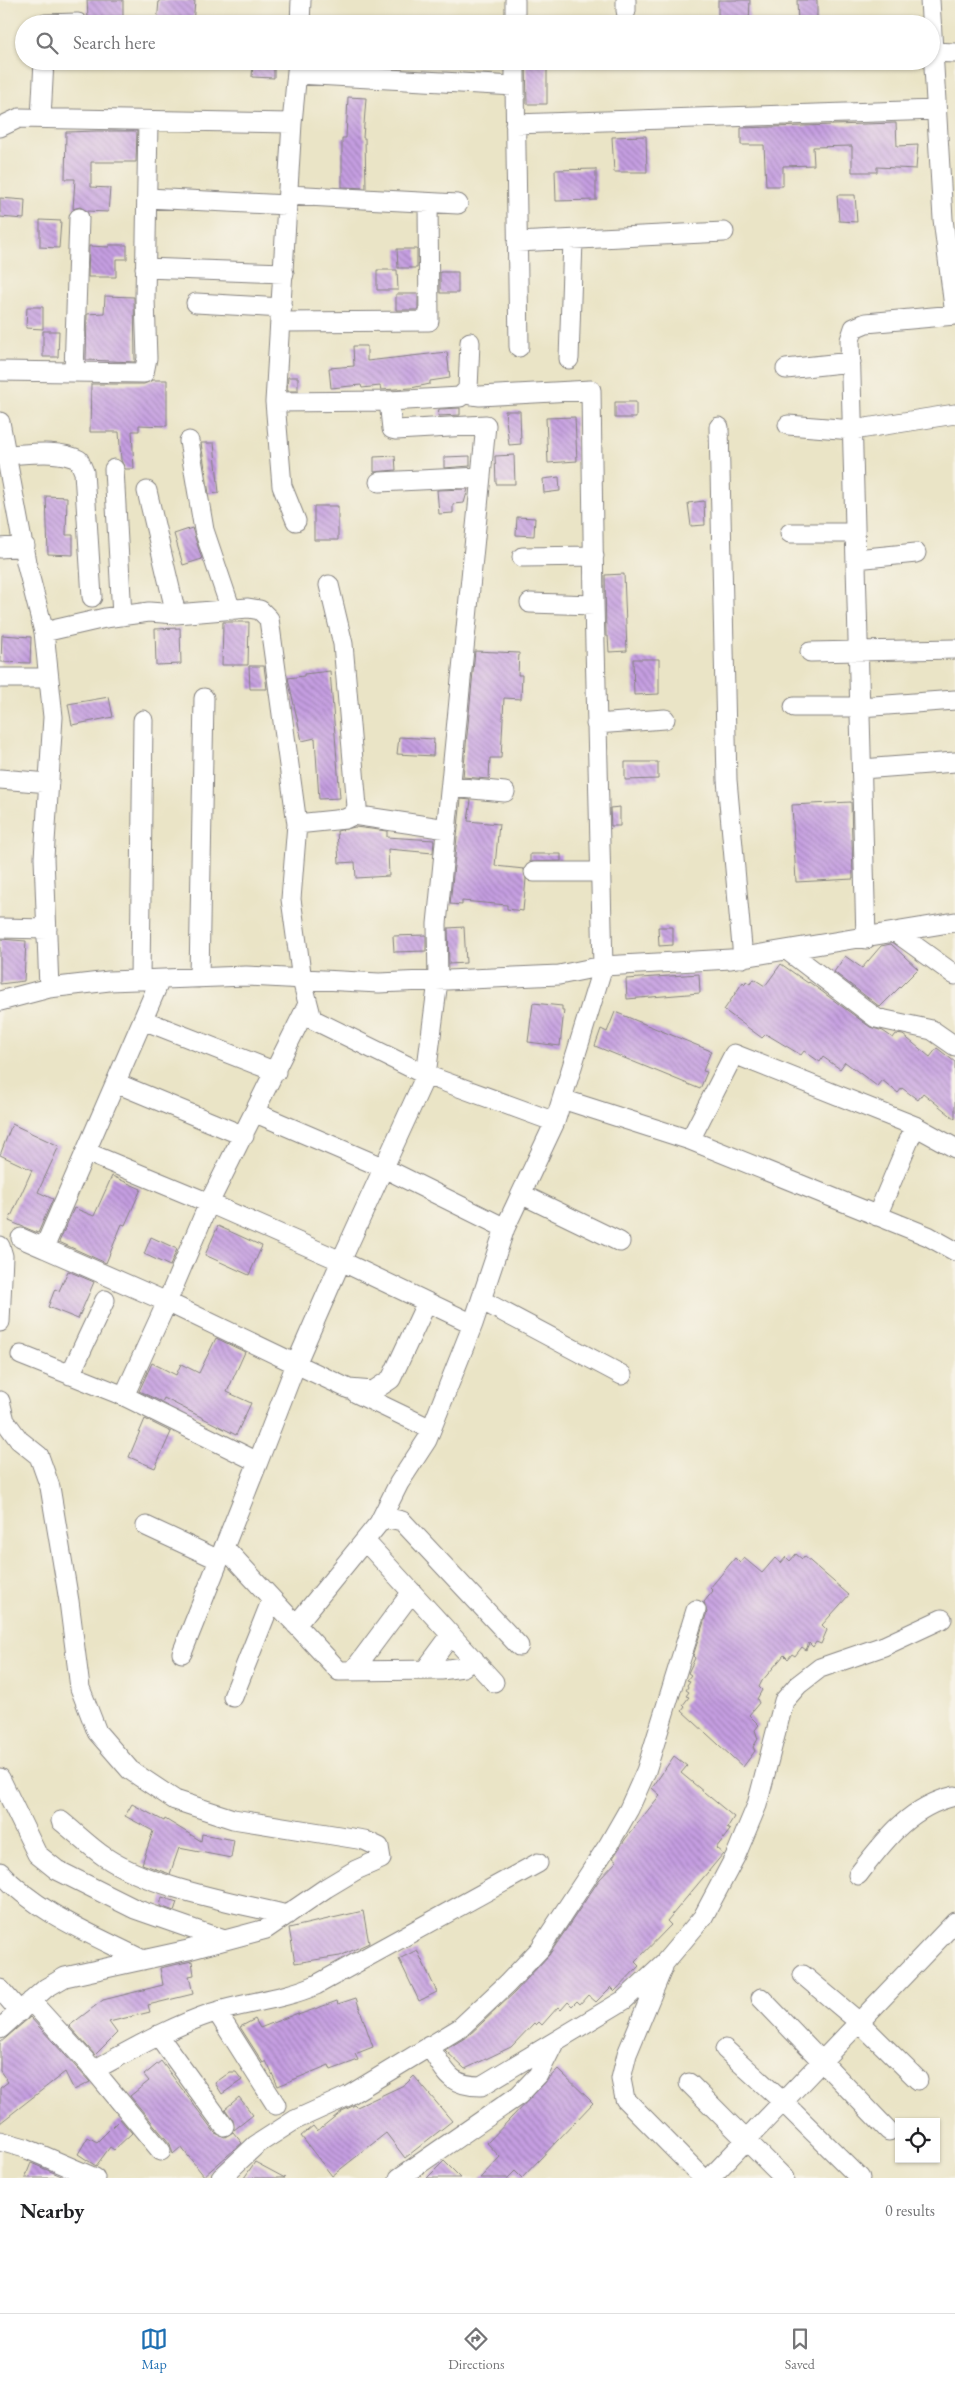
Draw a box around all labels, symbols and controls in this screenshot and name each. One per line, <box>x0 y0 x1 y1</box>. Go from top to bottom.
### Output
search box <box>15 15 940 70</box>
icon: search <box>33 29 61 57</box>
text: Search here <box>73 30 155 55</box>
map controls <box>895 2118 940 2163</box>
button: locate <box>895 2118 940 2163</box>
text: Nearby <box>20 2197 84 2224</box>
text: 0 results <box>885 2200 935 2221</box>
tab: Map <box>140 2325 168 2373</box>
tab: Directions <box>448 2325 505 2373</box>
tab: Saved <box>785 2325 815 2373</box>

